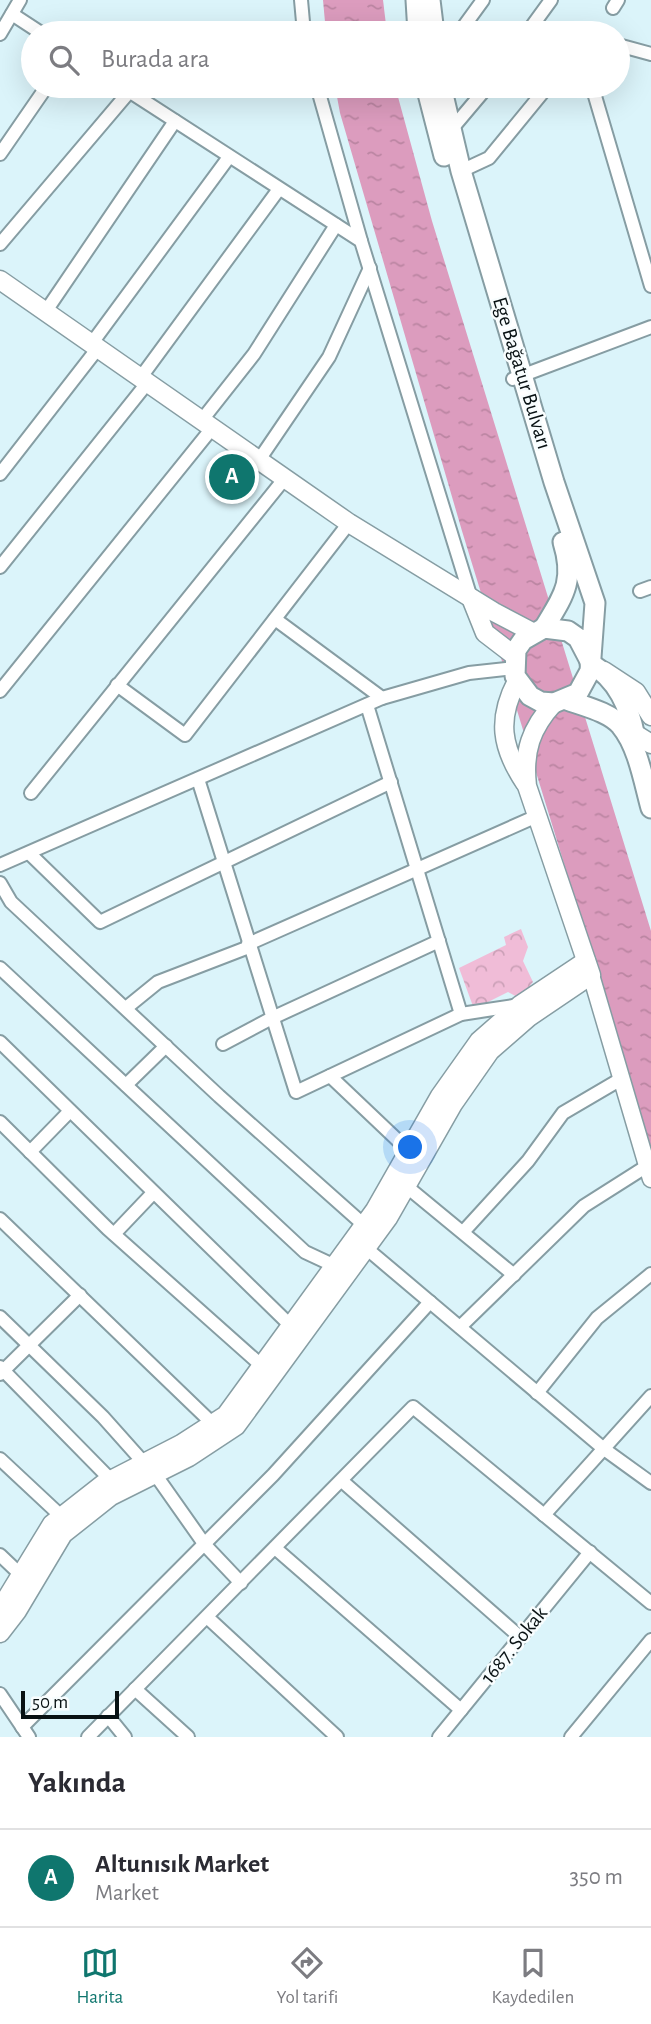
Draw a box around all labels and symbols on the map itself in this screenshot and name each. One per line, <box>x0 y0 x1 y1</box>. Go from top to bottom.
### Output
street label: Ege Bağatur Bulvarı <box>489 294 555 452</box>
pin: A <box>209 451 255 503</box>
your location <box>393 1130 427 1164</box>
street label: 1687. Sokak <box>477 1602 551 1687</box>
scale bar <box>21 1688 119 1720</box>

